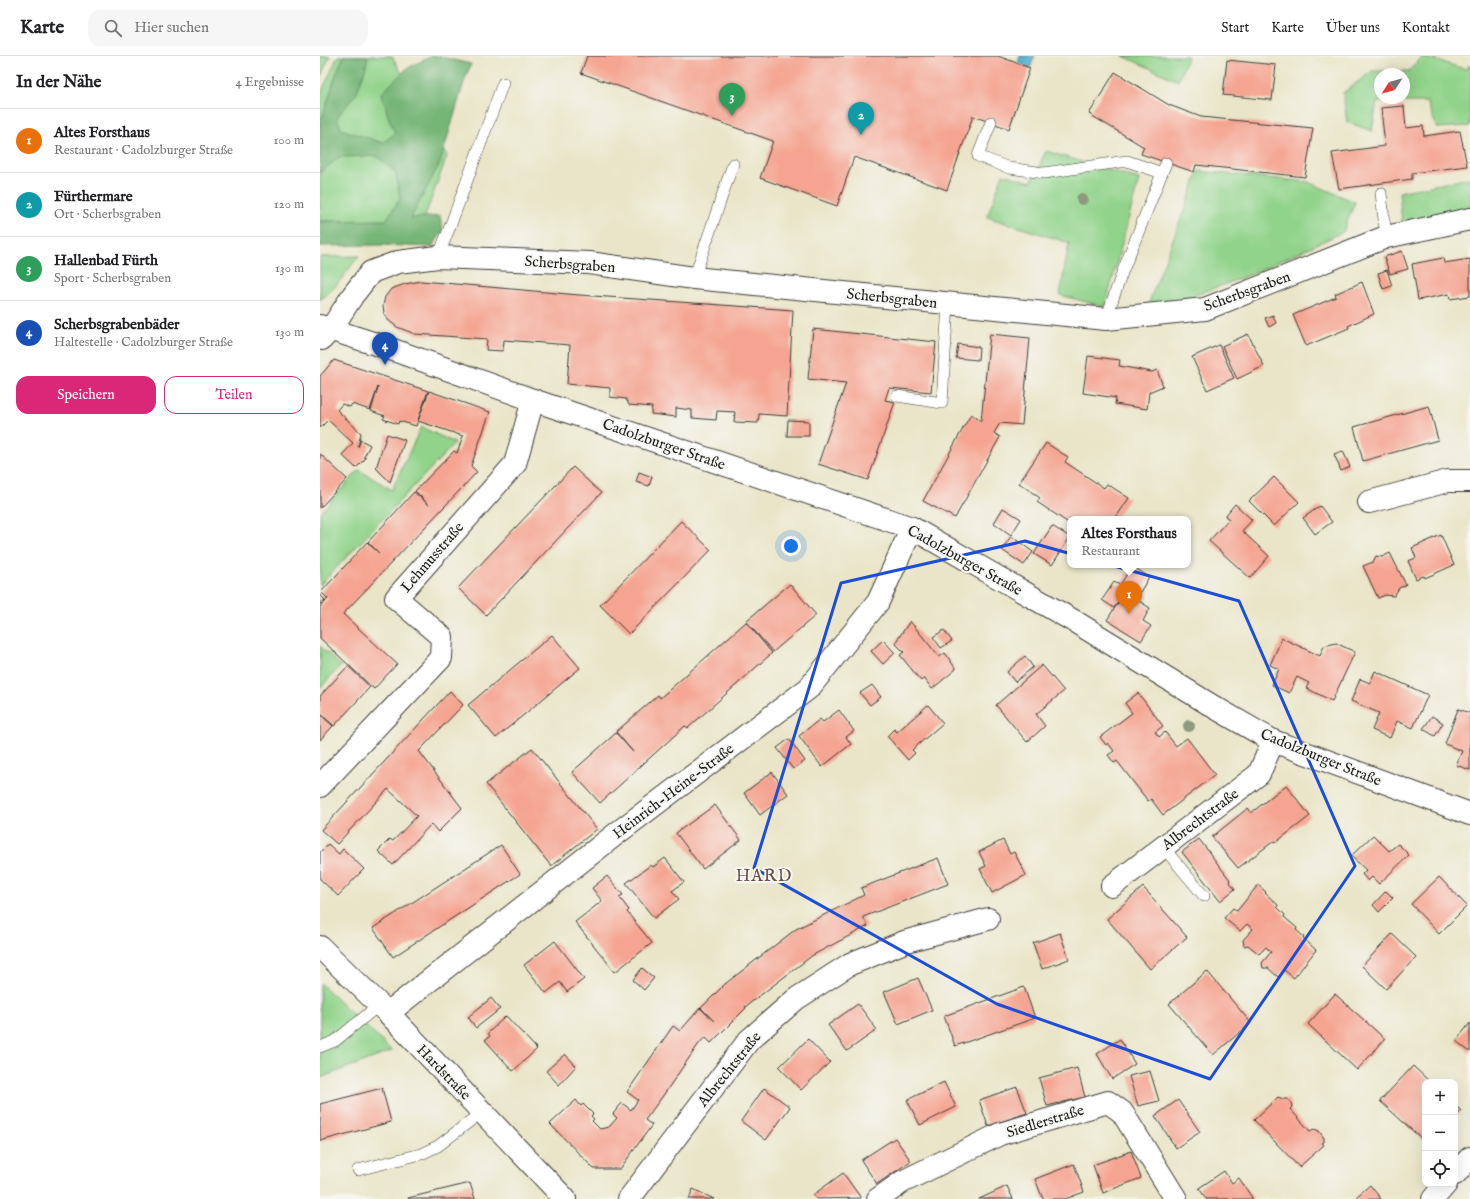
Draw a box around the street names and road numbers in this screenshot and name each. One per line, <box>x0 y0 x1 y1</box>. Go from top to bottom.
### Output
street label: Scherbsgraben <box>524 252 616 277</box>
street label: Scherbsgraben <box>1201 267 1293 316</box>
street label: Scherbsgraben <box>846 284 938 313</box>
street label: Cadolzburger Straße <box>600 415 728 474</box>
street label: Lehmusstraße <box>397 518 468 596</box>
street label: Cadolzburger Straße <box>904 521 1026 600</box>
street label: Cadolzburger Straße <box>1258 725 1384 790</box>
street label: Heinrich-Heine-Straße <box>609 739 738 843</box>
street label: Albrechtstraße <box>1157 784 1243 855</box>
street label: Albrechtstraße <box>693 1028 766 1111</box>
street label: Hardstraße <box>413 1041 475 1104</box>
street label: Siedlerstraße <box>1004 1101 1086 1142</box>

